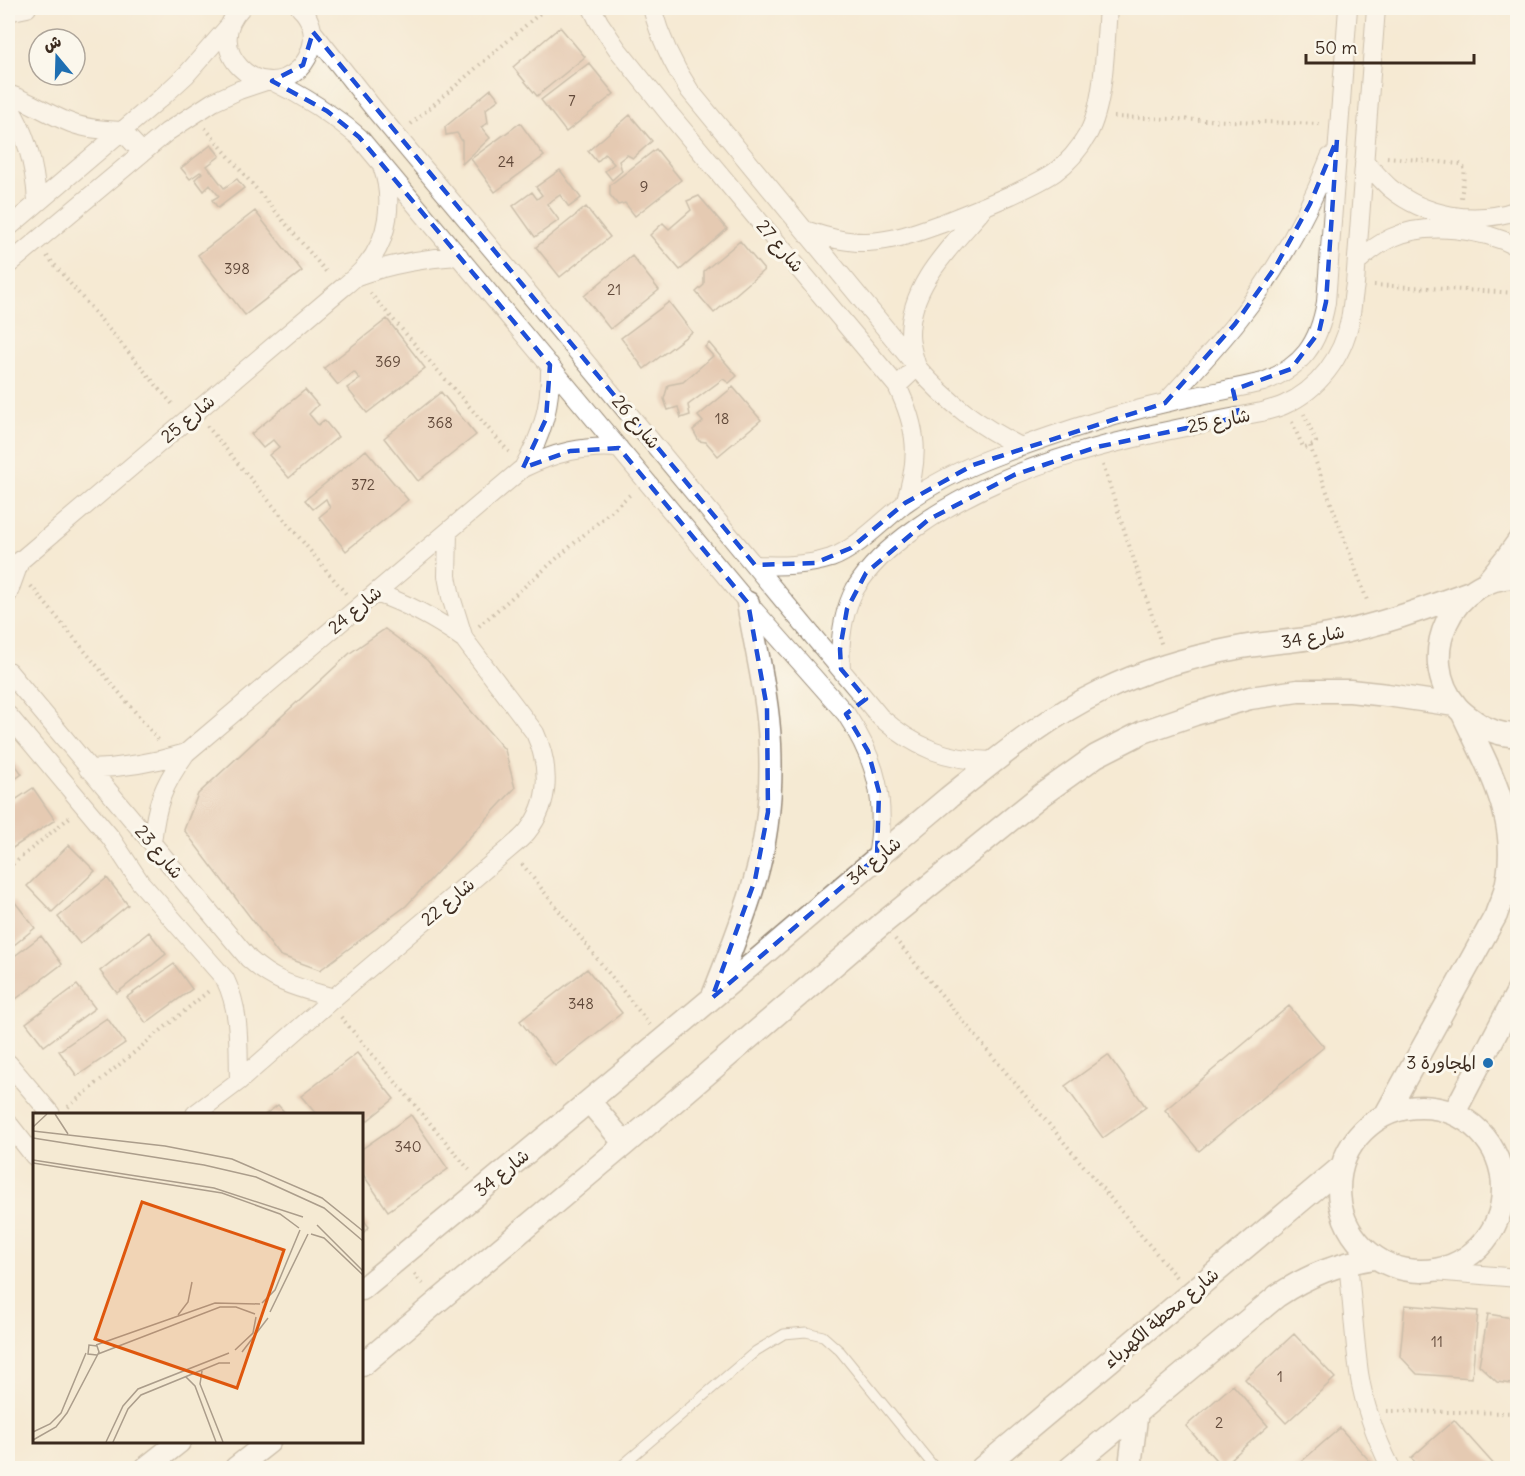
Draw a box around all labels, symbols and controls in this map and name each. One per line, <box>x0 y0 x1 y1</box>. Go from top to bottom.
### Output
north arrow <box>27 27 87 87</box>
scale bar <box>1306 27 1474 65</box>
text: ش <box>41 30 64 55</box>
text: 50 m <box>1315 36 1357 59</box>
house number: 7 <box>568 91 576 110</box>
house number: 24 <box>498 152 515 171</box>
house number: 9 <box>640 177 648 196</box>
street label: شارع 27 <box>751 215 809 277</box>
house number: 398 <box>224 259 250 278</box>
house number: 21 <box>607 280 621 299</box>
house number: 369 <box>375 352 401 371</box>
street label: شارع 25 <box>156 389 220 449</box>
street label: شارع 26 <box>606 390 666 454</box>
street label: شارع 25 <box>1186 403 1252 439</box>
house number: 18 <box>715 409 729 428</box>
house number: 368 <box>427 413 453 432</box>
house number: 372 <box>351 475 375 494</box>
street label: شارع 24 <box>323 580 387 640</box>
street label: شارع 34 <box>1279 620 1347 654</box>
street label: شارع 23 <box>129 820 189 884</box>
street label: شارع 34 <box>842 831 906 891</box>
street label: شارع 22 <box>416 873 480 931</box>
house number: 348 <box>568 994 594 1013</box>
place label: المجاورة 3 <box>1406 1051 1476 1074</box>
marker: المجاورة 3 <box>1481 1056 1495 1070</box>
inset map <box>33 1113 363 1443</box>
house number: 340 <box>394 1137 422 1156</box>
street label: شارع 34 <box>470 1144 534 1202</box>
street label: شارع محطة الكهرباء <box>1098 1262 1224 1374</box>
house number: 11 <box>1431 1332 1443 1351</box>
house number: 1 <box>1277 1367 1283 1386</box>
house number: 2 <box>1215 1413 1223 1432</box>

